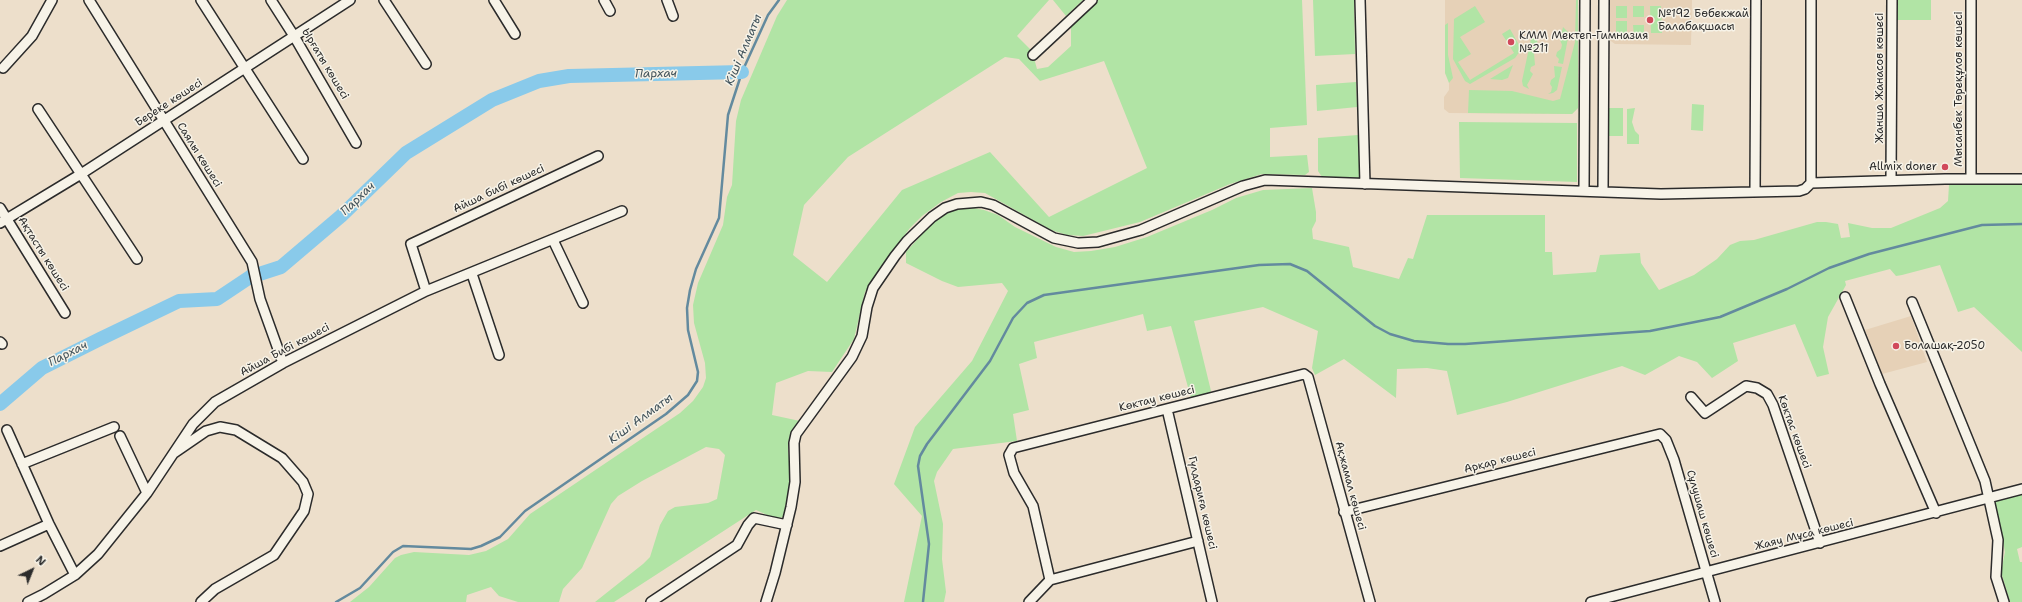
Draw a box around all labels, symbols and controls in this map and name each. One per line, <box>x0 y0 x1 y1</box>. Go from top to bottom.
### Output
place label: №192 Бөбекжай Балабақшасы <box>1658 7 1749 33</box>
street label: Мысанбек Төреқұлов көшесі <box>1952 11 1966 167</box>
water label: Кіші Алматы <box>723 12 765 88</box>
street label: Жанша Жанасов көшесі <box>1873 13 1887 143</box>
marker: №192 Бөбекжай Балабақшасы <box>1645 15 1655 25</box>
street label: Ырғаты көшесі <box>299 26 351 102</box>
place label: КММ Мектеп-Гимназия №211 <box>1519 29 1648 55</box>
marker: КММ Мектеп-Гимназия №211 <box>1506 37 1516 47</box>
water label: Пархач <box>635 66 677 82</box>
street label: Береке көшесі <box>133 76 205 130</box>
street label: Саялы көшесі <box>174 120 224 190</box>
place label: Allmix doner <box>1869 160 1937 174</box>
street label: Айша бибі көшесі <box>451 162 547 216</box>
marker: Allmix doner <box>1940 162 1950 172</box>
water label: Пархач <box>338 179 378 219</box>
street label: Ақтасты көшесі <box>15 214 71 294</box>
street label: Айша Бибі көшесі <box>238 321 332 379</box>
water label: Пархач <box>46 338 90 370</box>
place label: Болашақ-2050 <box>1904 339 1985 353</box>
marker: Болашақ-2050 <box>1891 341 1901 351</box>
street label: Көктау көшесі <box>1118 383 1196 415</box>
water label: Кіші Алматы <box>606 391 676 447</box>
street label: Көктас көшесі <box>1775 394 1813 470</box>
street label: Ақжамал көшесі <box>1332 440 1368 532</box>
street label: Арқар көшесі <box>1463 446 1537 476</box>
street label: Гүлдариға көшесі <box>1185 455 1219 551</box>
street label: Сұлушаш көшесі <box>1683 469 1721 559</box>
street label: Жаяу Мұса көшесі <box>1753 516 1855 554</box>
north arrow <box>12 550 52 590</box>
text: N <box>32 552 49 569</box>

